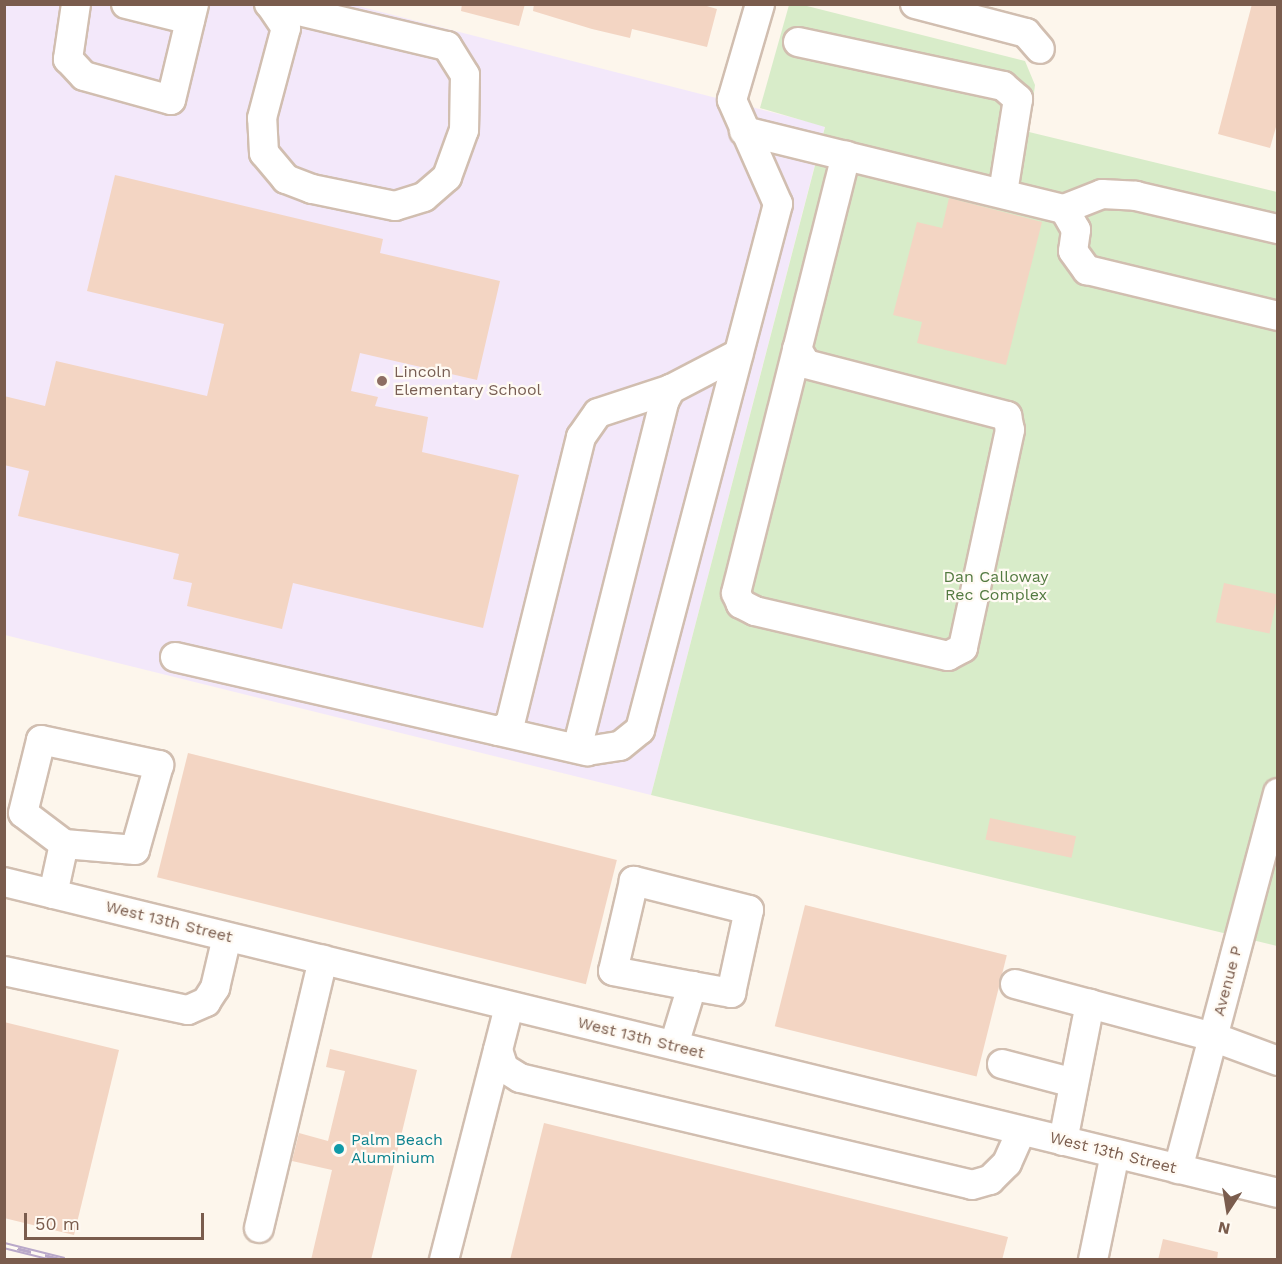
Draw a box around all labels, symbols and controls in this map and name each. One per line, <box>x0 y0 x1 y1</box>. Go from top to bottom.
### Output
place label: Lincoln Elementary School <box>394 362 542 400</box>
marker: Lincoln Elementary School <box>375 374 389 388</box>
park label: Dan Calloway Rec Complex <box>943 567 1049 605</box>
street label: West 13th Street <box>103 897 235 947</box>
street label: Avenue P <box>1209 944 1247 1018</box>
street label: West 13th Street <box>575 1013 707 1063</box>
street label: West 13th Street <box>1047 1128 1179 1178</box>
place label: Palm Beach Aluminium <box>351 1130 443 1168</box>
marker: Palm Beach Aluminium <box>332 1142 346 1156</box>
north arrow <box>1198 1180 1258 1240</box>
scale bar <box>27 1201 207 1239</box>
text: 50 m <box>35 1213 80 1234</box>
text: N <box>1216 1218 1232 1239</box>

